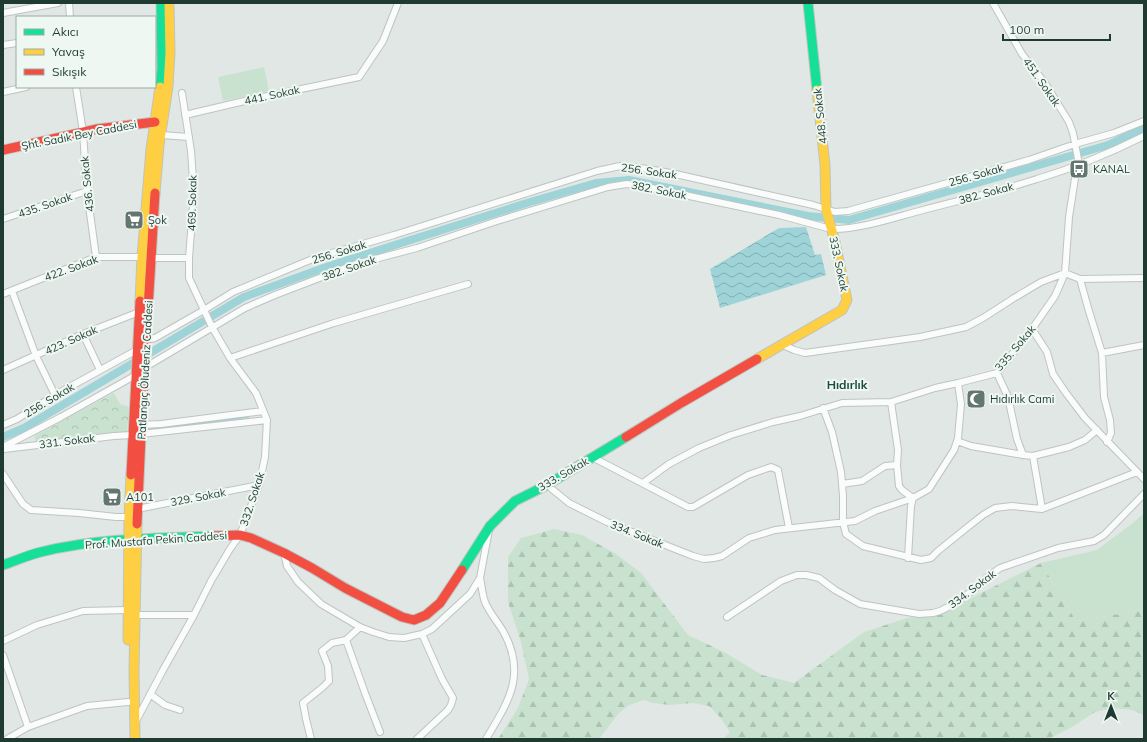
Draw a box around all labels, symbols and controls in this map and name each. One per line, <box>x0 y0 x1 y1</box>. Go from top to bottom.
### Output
legend <box>16 16 156 88</box>
scale bar <box>1003 16 1110 42</box>
text: 100 m <box>1009 22 1044 37</box>
text: Akıcı <box>52 24 79 39</box>
text: Yavaş <box>51 44 85 59</box>
street label: 451. Sokak <box>1020 55 1064 109</box>
text: Sıkışık <box>52 64 87 79</box>
street label: 441. Sokak <box>243 82 301 108</box>
street label: 448. Sokak <box>810 87 830 145</box>
street label: Şht. Sadık Bey Caddesi <box>20 117 138 153</box>
street label: 436. Sokak <box>77 155 97 213</box>
bus stop icon: KANAL <box>1068 158 1090 180</box>
street label: 256. Sokak <box>620 160 678 182</box>
street label: 256. Sokak <box>947 160 1005 189</box>
place label: KANAL <box>1093 162 1130 176</box>
street label: 469. Sokak <box>185 174 199 231</box>
street label: 382. Sokak <box>630 178 688 202</box>
street label: 382. Sokak <box>957 179 1015 207</box>
street label: 435. Sokak <box>16 189 74 221</box>
supermarket icon: Şok <box>123 209 145 231</box>
place label: Şok <box>148 213 167 227</box>
street label: 333. Sokak <box>826 235 852 293</box>
street label: 256. Sokak <box>310 237 368 267</box>
street label: 422. Sokak <box>42 252 100 284</box>
street label: 382. Sokak <box>320 252 378 284</box>
street label: Patlangıç Öludeniz Caddesi <box>134 300 156 440</box>
street label: 423. Sokak <box>42 322 100 358</box>
street label: 335. Sokak <box>992 322 1039 374</box>
district label: Hıdırlık <box>827 377 868 392</box>
street label: 256. Sokak <box>21 379 77 420</box>
mosque icon: Hıdırlık Cami <box>965 388 987 410</box>
place label: Hıdırlık Cami <box>990 392 1054 406</box>
street label: 331. Sokak <box>38 431 96 451</box>
street label: 333. Sokak <box>535 454 591 494</box>
street label: 332. Sokak <box>237 470 267 528</box>
street label: 329. Sokak <box>169 485 227 509</box>
supermarket icon: A101 <box>101 486 123 508</box>
place label: A101 <box>126 490 154 504</box>
street label: 334. Sokak <box>608 517 666 551</box>
street label: Prof. Mustafa Pekin Caddesi <box>84 528 228 552</box>
street label: 334. Sokak <box>945 566 999 612</box>
north arrow <box>1091 686 1131 726</box>
text: K <box>1107 689 1115 703</box>

